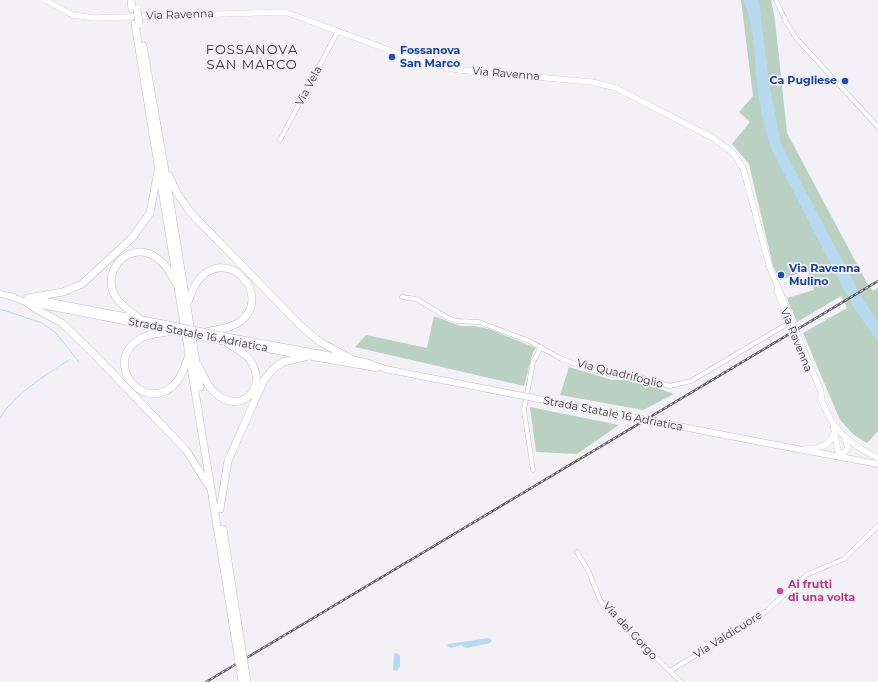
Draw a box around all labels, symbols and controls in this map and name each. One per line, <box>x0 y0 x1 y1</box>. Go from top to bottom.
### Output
street label: Via Ravenna <box>146 7 214 23</box>
district label: FOSSANOVA SAN MARCO <box>206 42 298 73</box>
place label: Fossanova San Marco <box>400 44 460 70</box>
marker: Fossanova San Marco <box>387 52 397 62</box>
street label: Via Vela <box>293 64 325 108</box>
street label: Via Ravenna <box>472 64 540 84</box>
place label: Ca Pugliese <box>770 74 837 88</box>
marker: Ca Pugliese <box>840 76 850 86</box>
place label: Via Ravenna Mulino <box>789 262 860 288</box>
marker: Via Ravenna Mulino <box>776 270 786 280</box>
street label: Via Ravenna <box>777 306 815 374</box>
street label: Strada Statale 16 Adriatica <box>127 315 269 355</box>
street label: Via Quadrifoglio <box>575 357 665 391</box>
street label: Strada Statale 16 Adriatica <box>542 394 684 434</box>
place label: Ai frutti di una volta <box>788 578 855 604</box>
marker: Ai frutti di una volta <box>775 586 785 596</box>
street label: Via del Gorgo <box>600 599 660 663</box>
street label: Via Valdicuore <box>691 609 765 661</box>

